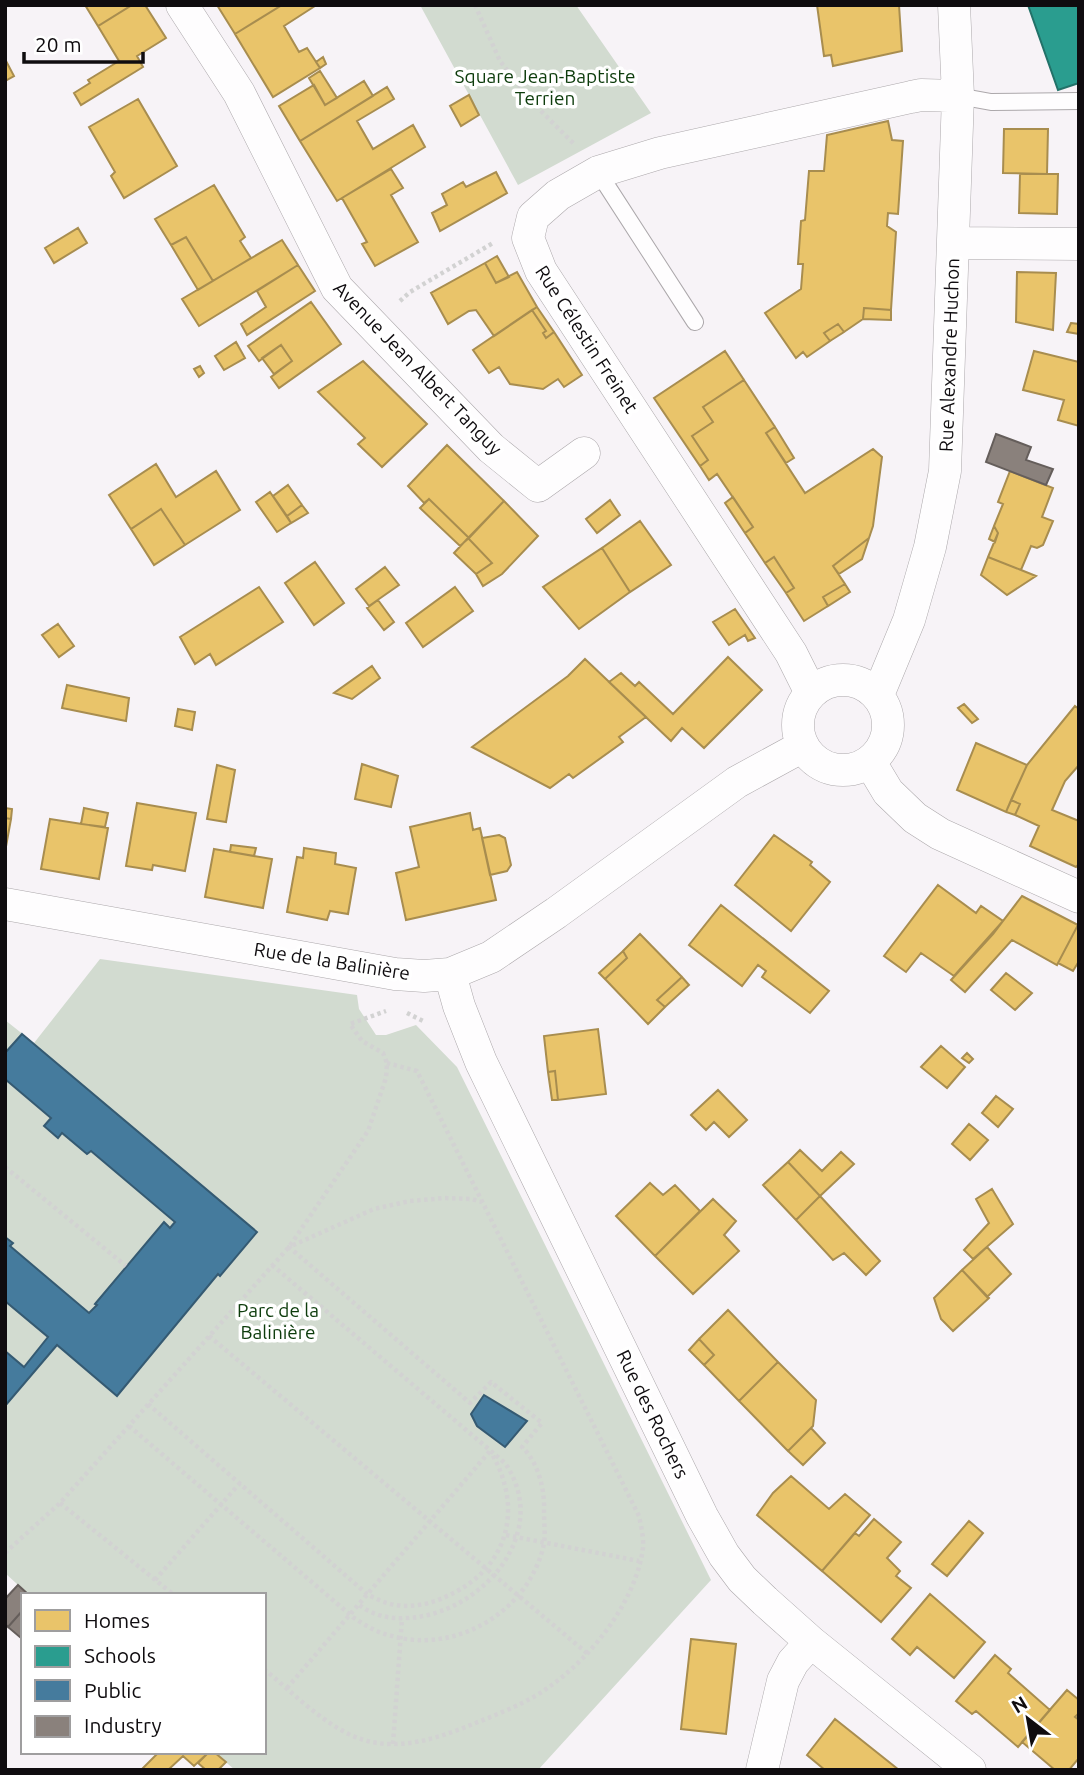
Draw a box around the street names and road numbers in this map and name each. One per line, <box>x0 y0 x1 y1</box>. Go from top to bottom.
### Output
street label: Rue Alexandre Huchon <box>935 257 963 453</box>
street label: Rue Célestin Freinet <box>531 261 643 417</box>
street label: Avenue Jean Albert Tanguy <box>329 277 507 459</box>
street label: Rue de la Balinière <box>252 938 412 984</box>
street label: Rue des Rochers <box>612 1346 694 1482</box>

